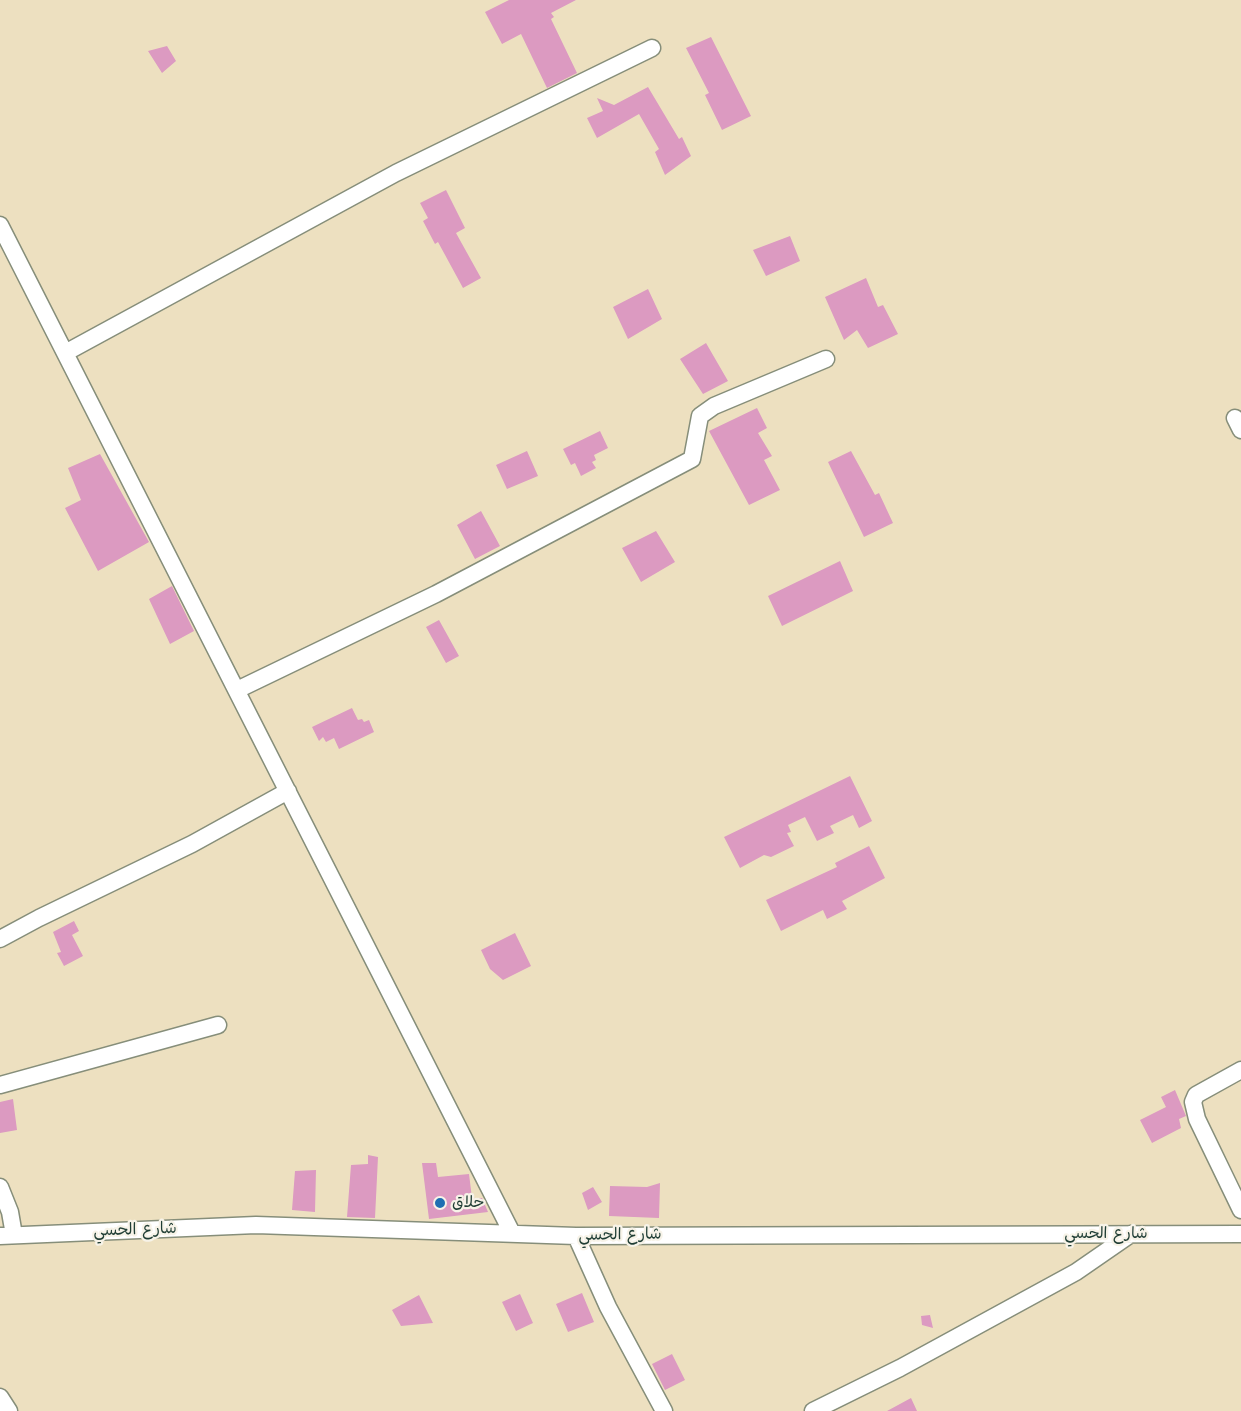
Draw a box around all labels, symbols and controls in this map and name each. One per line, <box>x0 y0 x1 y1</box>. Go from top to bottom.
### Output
place label: حلاق <box>452 1193 484 1213</box>
marker: حلاق <box>433 1196 447 1210</box>
street label: شارع الحسي <box>93 1219 177 1241</box>
street label: شارع الحسي <box>1064 1224 1148 1244</box>
street label: شارع الحسي <box>578 1225 662 1245</box>

